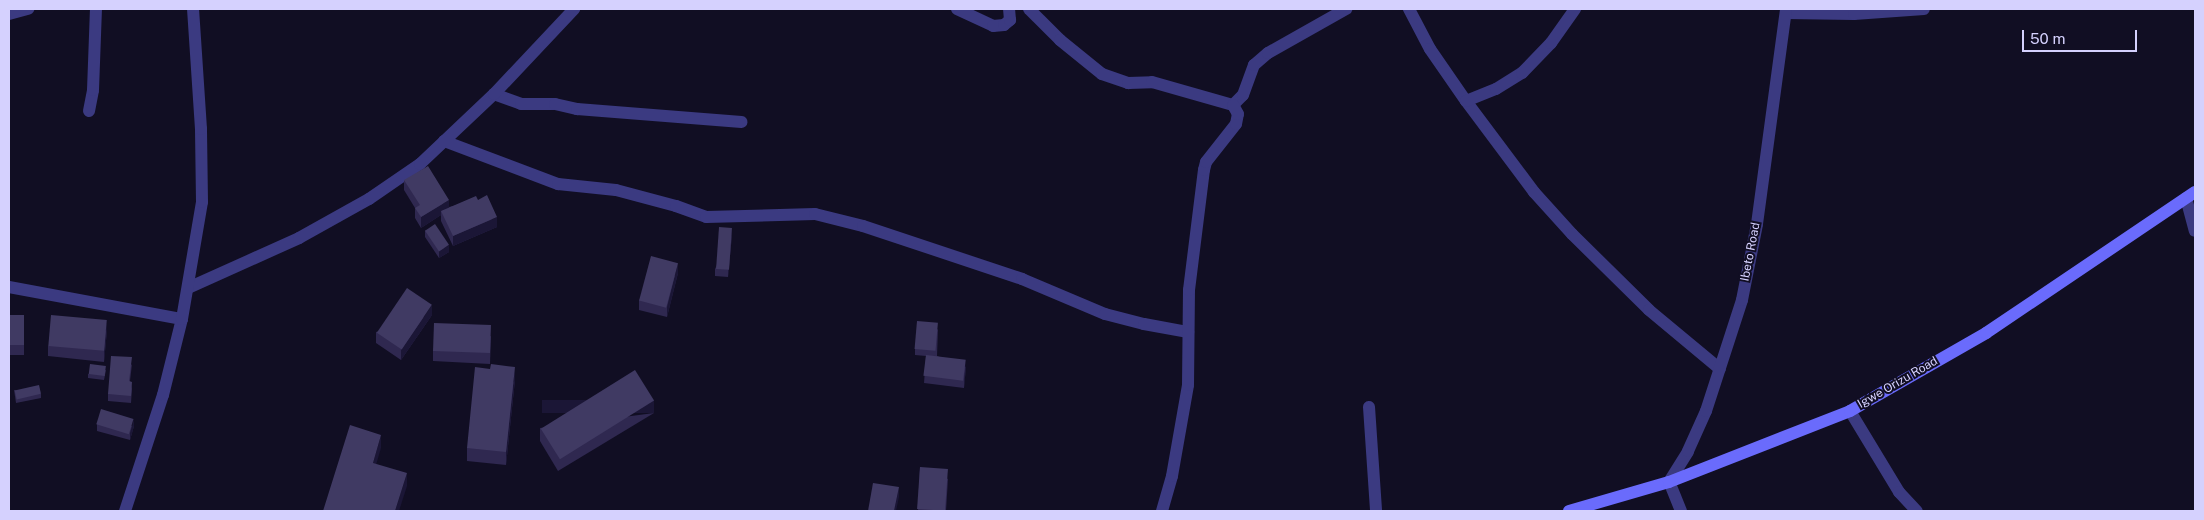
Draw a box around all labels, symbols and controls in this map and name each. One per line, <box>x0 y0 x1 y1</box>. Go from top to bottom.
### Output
scale bar <box>2024 20 2139 52</box>
text: 50 m <box>2030 30 2065 47</box>
street label: Ibeto Road <box>1738 221 1764 283</box>
street label: Igwe Orizu Road <box>1855 354 1941 412</box>

